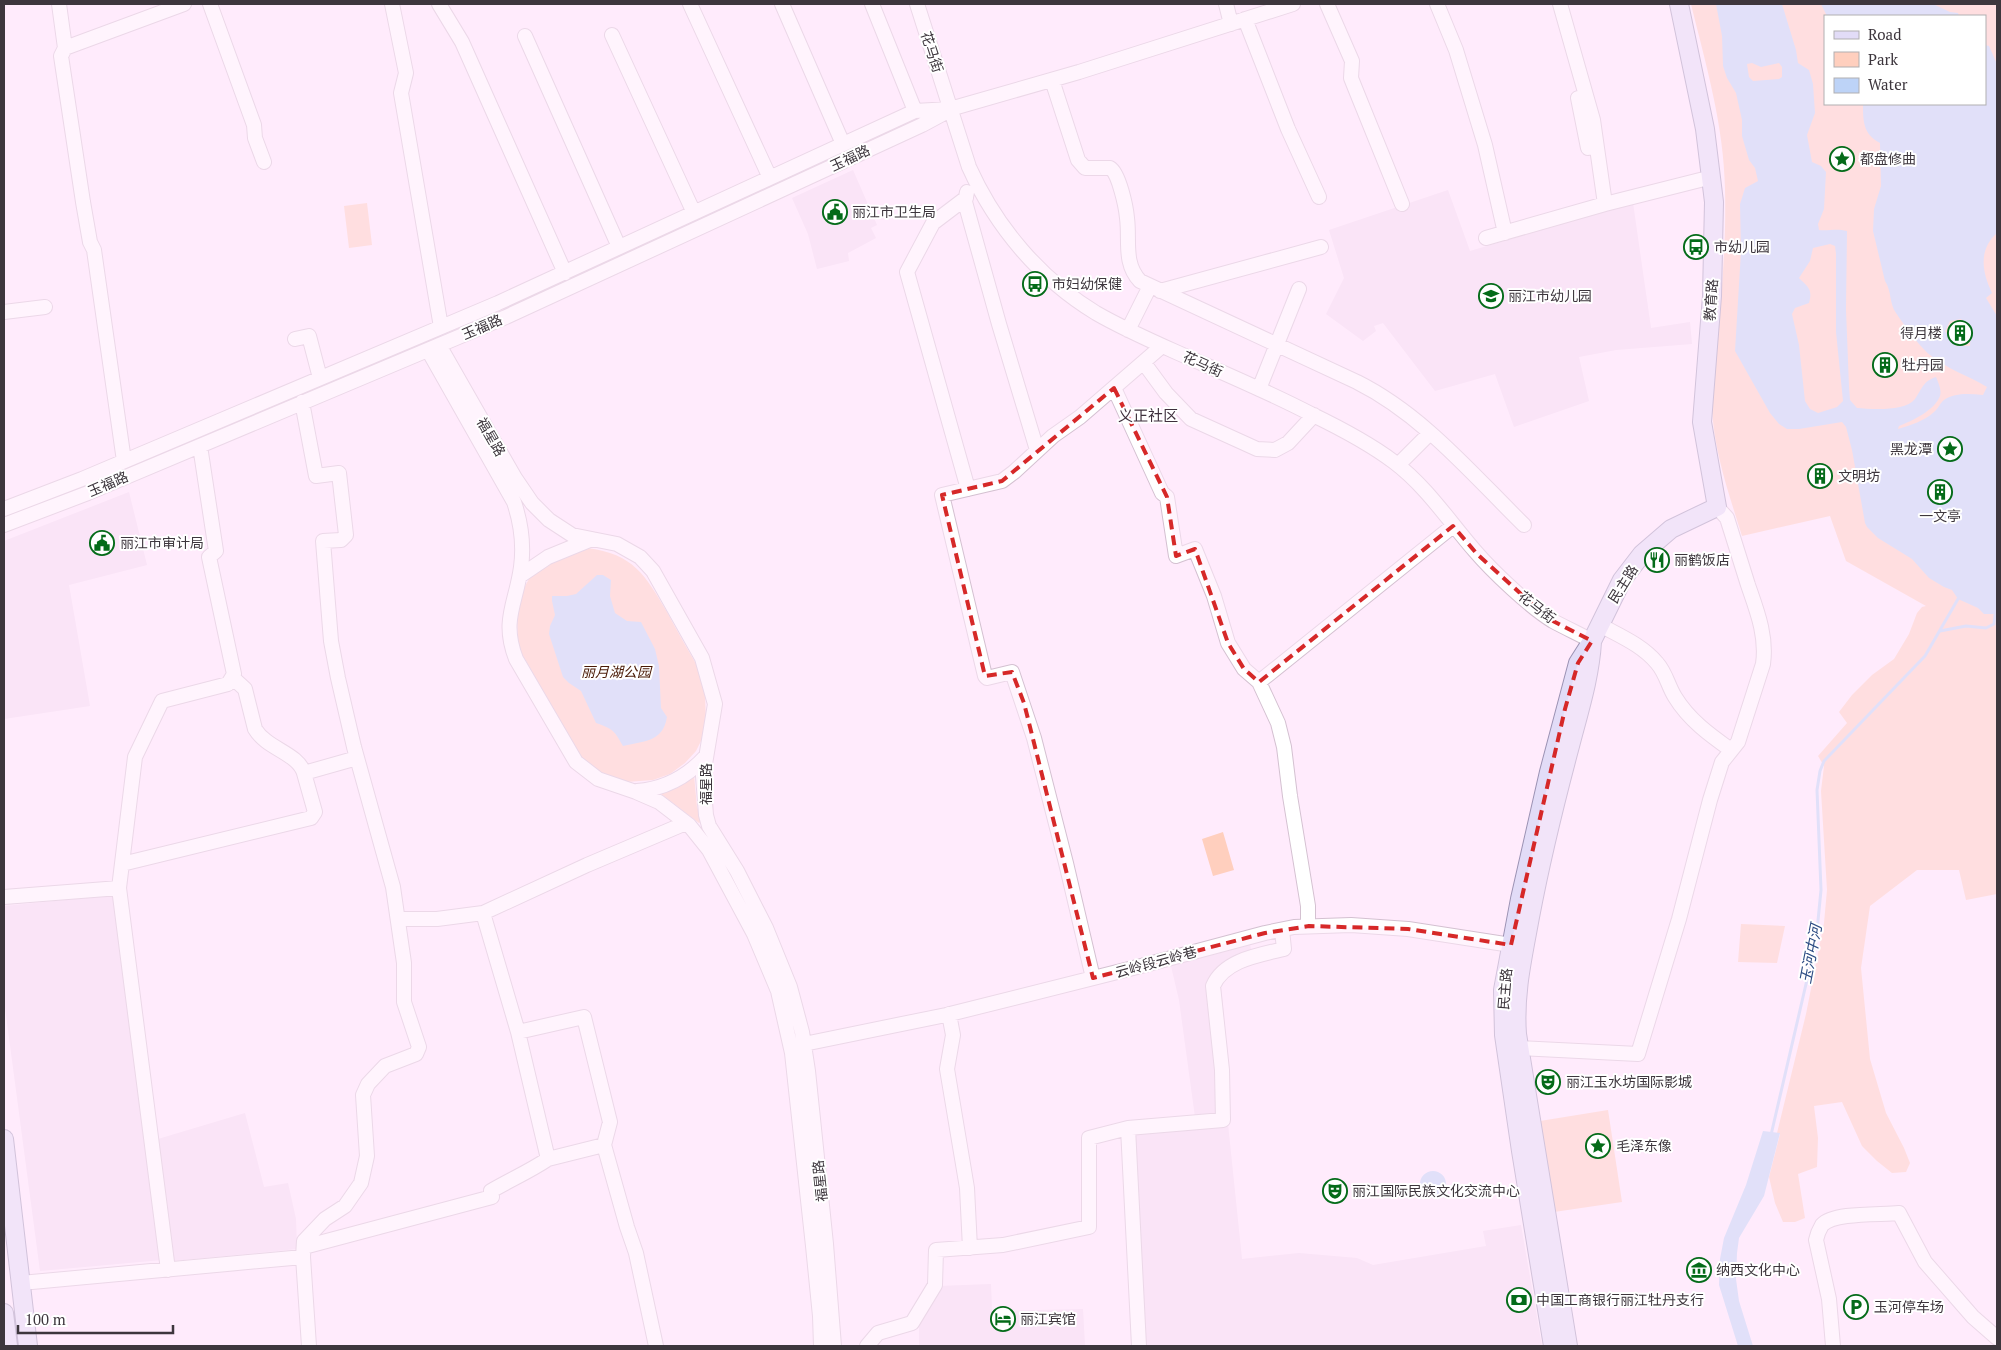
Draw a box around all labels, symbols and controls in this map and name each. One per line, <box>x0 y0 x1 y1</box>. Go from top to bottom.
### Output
legend <box>1824 15 1986 105</box>
text: Road <box>1868 24 1901 44</box>
street label: 花马街 <box>917 29 948 75</box>
text: Park <box>1868 49 1898 69</box>
text: Water <box>1868 74 1908 94</box>
street label: 玉福路 <box>827 140 873 175</box>
place icon: 都盘修曲 <box>1829 146 1855 172</box>
place label: 都盘修曲 <box>1860 149 1916 168</box>
public building icon: 丽江市卫生局 <box>822 199 848 225</box>
place label: 丽江市卫生局 <box>852 202 936 221</box>
bus stop icon: 市幼儿园 <box>1683 234 1709 260</box>
place label: 市幼儿园 <box>1714 237 1770 256</box>
bus stop icon: 市妇幼保健 <box>1022 271 1048 297</box>
place label: 市妇幼保健 <box>1052 274 1122 293</box>
street label: 教育路 <box>1700 278 1721 322</box>
school or university icon: 丽江市幼儿园 <box>1478 283 1504 309</box>
place label: 丽江市幼儿园 <box>1508 286 1592 305</box>
street label: 玉福路 <box>459 310 505 343</box>
building icon: 得月楼 <box>1947 320 1973 346</box>
place label: 得月楼 <box>1900 323 1942 342</box>
street label: 花马街 <box>1180 346 1226 381</box>
building icon: 牡丹园 <box>1872 352 1898 378</box>
place label: 牡丹园 <box>1902 355 1944 374</box>
district label: 义正社区 <box>1118 405 1178 425</box>
street label: 福星路 <box>473 414 510 460</box>
place icon: 黑龙潭 <box>1937 436 1963 462</box>
place label: 黑龙潭 <box>1890 439 1932 458</box>
building icon: 文明坊 <box>1807 463 1833 489</box>
place label: 文明坊 <box>1838 466 1880 485</box>
street label: 玉福路 <box>85 467 131 500</box>
building icon: 一文亭 <box>1927 479 1953 505</box>
place label: 一文亭 <box>1919 506 1961 525</box>
public building icon: 丽江市审计局 <box>89 530 115 556</box>
place label: 丽江市审计局 <box>120 533 204 552</box>
restaurant icon: 丽鹤饭店 <box>1644 547 1670 573</box>
place label: 丽鹤饭店 <box>1674 550 1730 569</box>
street label: 民主路 <box>1603 561 1642 607</box>
street label: 花马街 <box>1515 586 1560 627</box>
park label: 丽月湖公园 <box>581 662 653 681</box>
street label: 福星路 <box>696 763 715 805</box>
water label: 玉河中河 <box>1794 920 1826 985</box>
street label: 云岭段云岭巷 <box>1113 941 1199 982</box>
street label: 民主路 <box>1493 967 1516 1011</box>
theatre icon: 丽江玉水坊国际影城 <box>1535 1069 1561 1095</box>
place label: 丽江玉水坊国际影城 <box>1566 1072 1692 1091</box>
place icon: 毛泽东像 <box>1585 1133 1611 1159</box>
place label: 毛泽东像 <box>1616 1136 1672 1155</box>
street label: 福星路 <box>808 1159 831 1203</box>
theatre icon: 丽江国际民族文化交流中心 <box>1322 1178 1348 1204</box>
place label: 丽江国际民族文化交流中心 <box>1352 1181 1520 1200</box>
museum icon: 纳西文化中心 <box>1686 1257 1712 1283</box>
place label: 纳西文化中心 <box>1716 1260 1800 1279</box>
bank icon: 中国工商银行丽江牡丹支行 <box>1506 1287 1532 1313</box>
place label: 中国工商银行丽江牡丹支行 <box>1536 1290 1704 1309</box>
parking icon: 玉河停车场 <box>1843 1294 1869 1320</box>
place label: 玉河停车场 <box>1874 1297 1944 1316</box>
scale bar <box>18 1302 172 1334</box>
hotel icon: 丽江宾馆 <box>990 1306 1016 1332</box>
text: 100 m <box>25 1309 66 1329</box>
place label: 丽江宾馆 <box>1020 1309 1076 1328</box>

